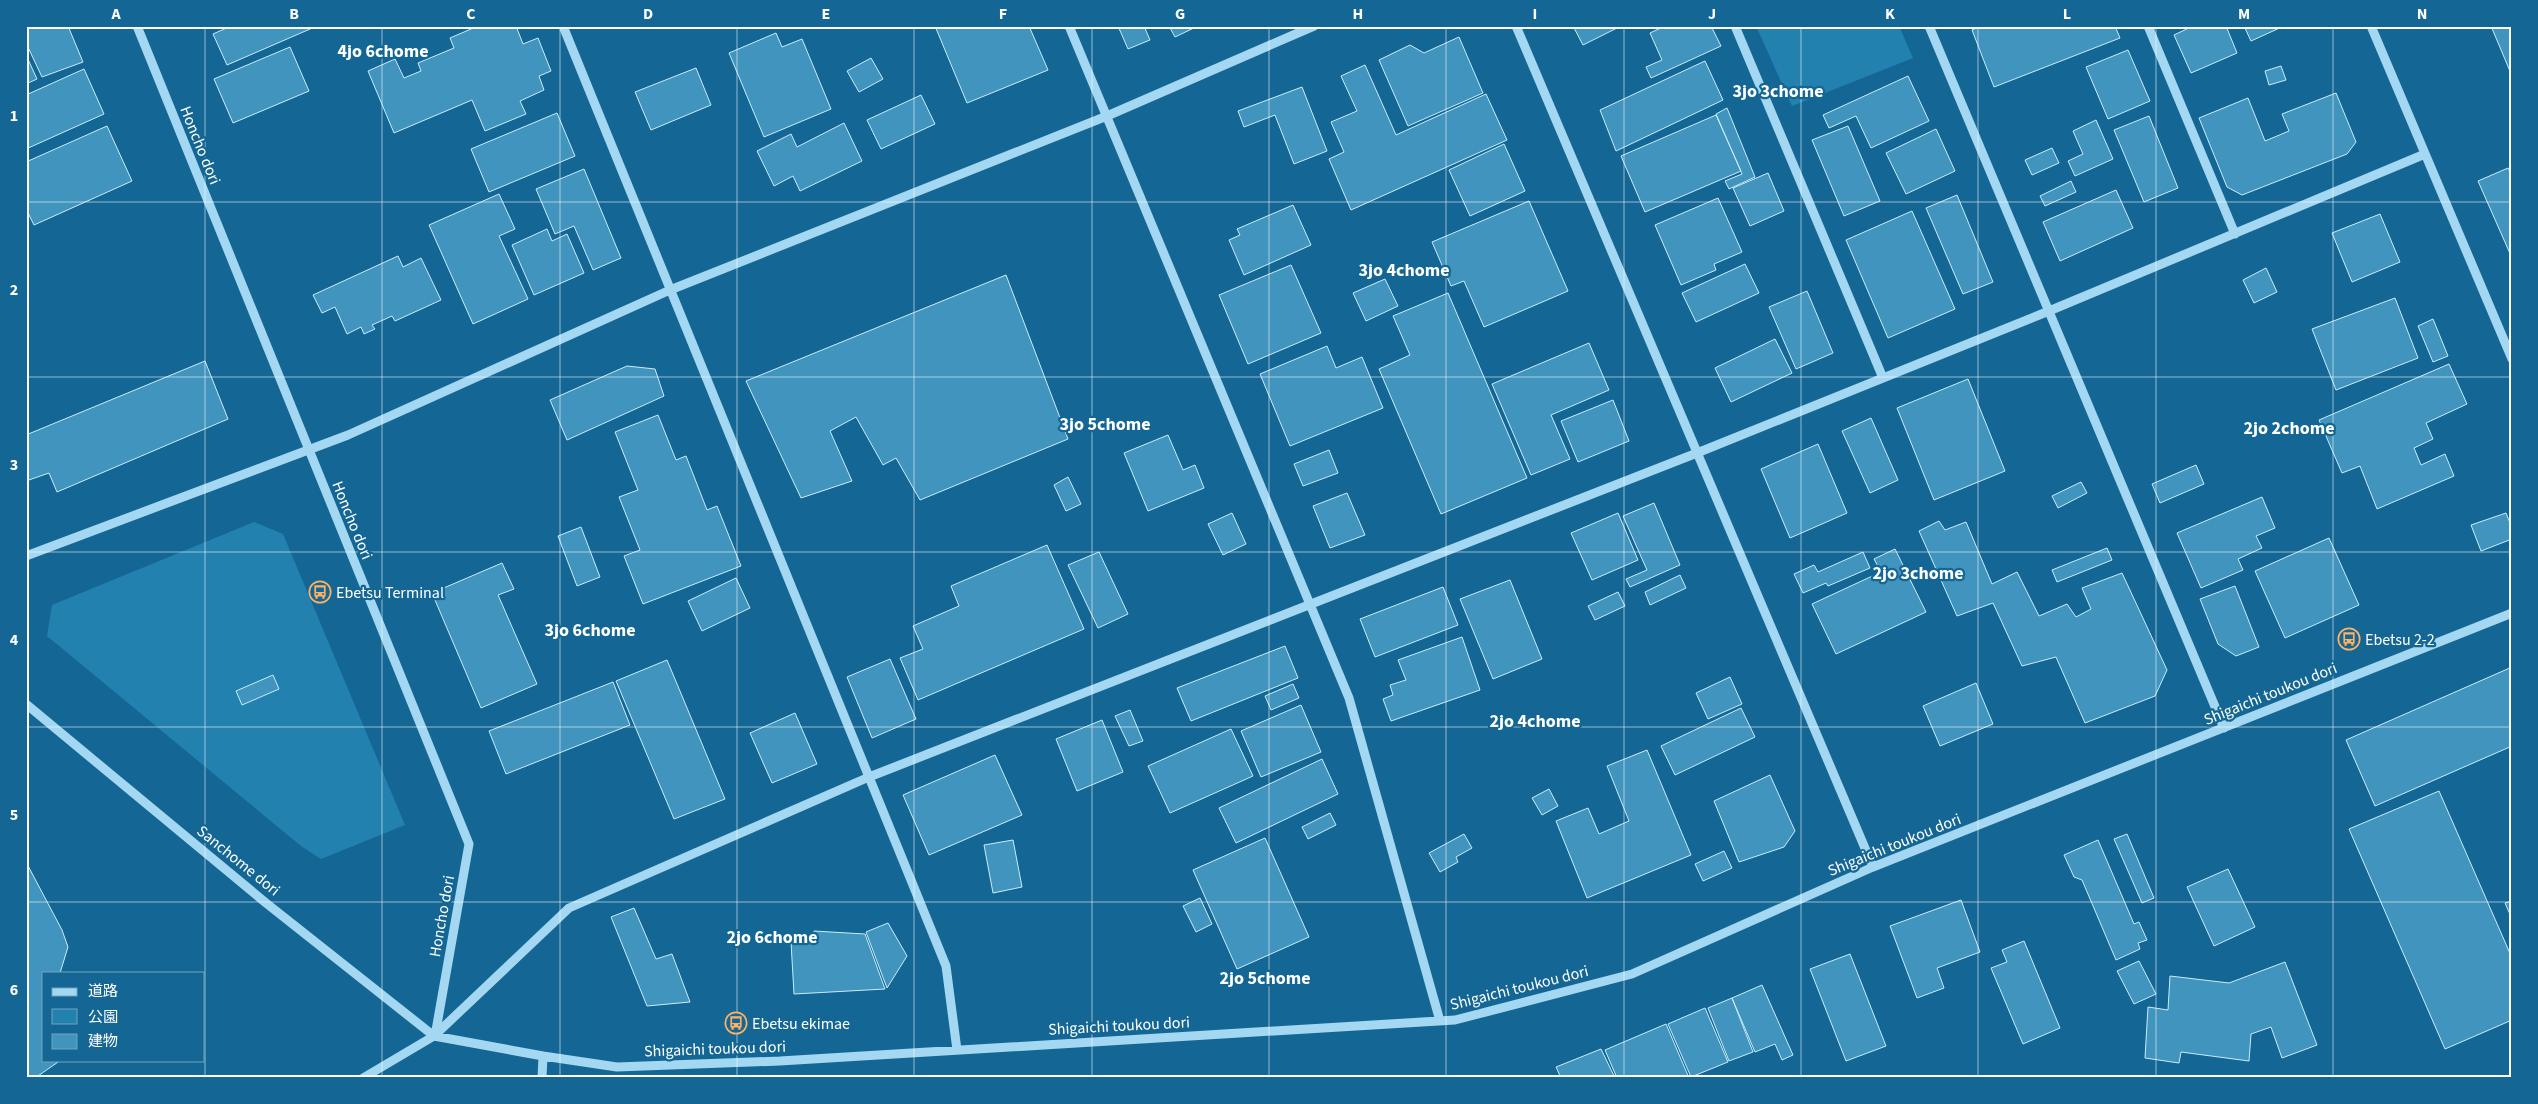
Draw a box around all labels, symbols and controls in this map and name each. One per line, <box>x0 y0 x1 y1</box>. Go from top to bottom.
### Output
text: A <box>110 3 121 25</box>
text: B <box>289 3 299 25</box>
text: C <box>466 3 476 25</box>
text: D <box>643 3 653 25</box>
text: E <box>822 3 830 25</box>
text: F <box>999 3 1007 25</box>
text: G <box>1175 3 1185 25</box>
text: H <box>1353 3 1363 25</box>
text: I <box>1533 3 1537 25</box>
text: J <box>1708 3 1716 25</box>
text: K <box>1885 3 1895 25</box>
text: L <box>2063 3 2071 25</box>
text: M <box>2238 3 2250 25</box>
text: N <box>2417 3 2427 25</box>
district label: 4jo 6chome <box>337 39 429 64</box>
district label: 3jo 3chome <box>1732 79 1824 104</box>
street label: Honcho dori <box>174 103 226 188</box>
text: 1 <box>10 105 18 127</box>
district label: 3jo 4chome <box>1358 258 1450 283</box>
text: 2 <box>10 279 18 301</box>
district label: 3jo 5chome <box>1059 412 1151 437</box>
district label: 2jo 2chome <box>2243 416 2335 441</box>
text: 3 <box>10 454 18 476</box>
street label: Honcho dori <box>326 478 378 563</box>
district label: 2jo 3chome <box>1872 561 1964 586</box>
bus stop icon: Ebetsu Terminal <box>308 580 332 604</box>
place label: Ebetsu Terminal <box>336 582 444 604</box>
district label: 3jo 6chome <box>544 618 636 643</box>
bus stop icon: Ebetsu 2-2 <box>2337 627 2361 651</box>
text: 4 <box>10 629 19 651</box>
place label: Ebetsu 2-2 <box>2365 629 2435 651</box>
street label: Shigaichi toukou dori <box>2200 657 2340 731</box>
district label: 2jo 4chome <box>1489 709 1581 734</box>
text: 5 <box>10 804 18 826</box>
street label: Shigaichi toukou dori <box>1824 808 1964 882</box>
street label: Sanchome dori <box>192 820 285 901</box>
street label: Honcho dori <box>424 874 460 959</box>
district label: 2jo 6chome <box>726 925 818 950</box>
street label: Shigaichi toukou dori <box>1448 960 1591 1016</box>
district label: 2jo 5chome <box>1219 966 1311 991</box>
legend <box>42 972 205 1062</box>
text: 6 <box>10 979 18 1001</box>
text: 道路 <box>88 981 118 1002</box>
text: 公園 <box>88 1007 118 1028</box>
bus stop icon: Ebetsu ekimae <box>724 1011 748 1035</box>
street label: Shigaichi toukou dori <box>1048 1011 1190 1041</box>
place label: Ebetsu ekimae <box>752 1013 850 1035</box>
text: 建物 <box>88 1031 118 1052</box>
street label: Shigaichi toukou dori <box>644 1036 786 1062</box>

